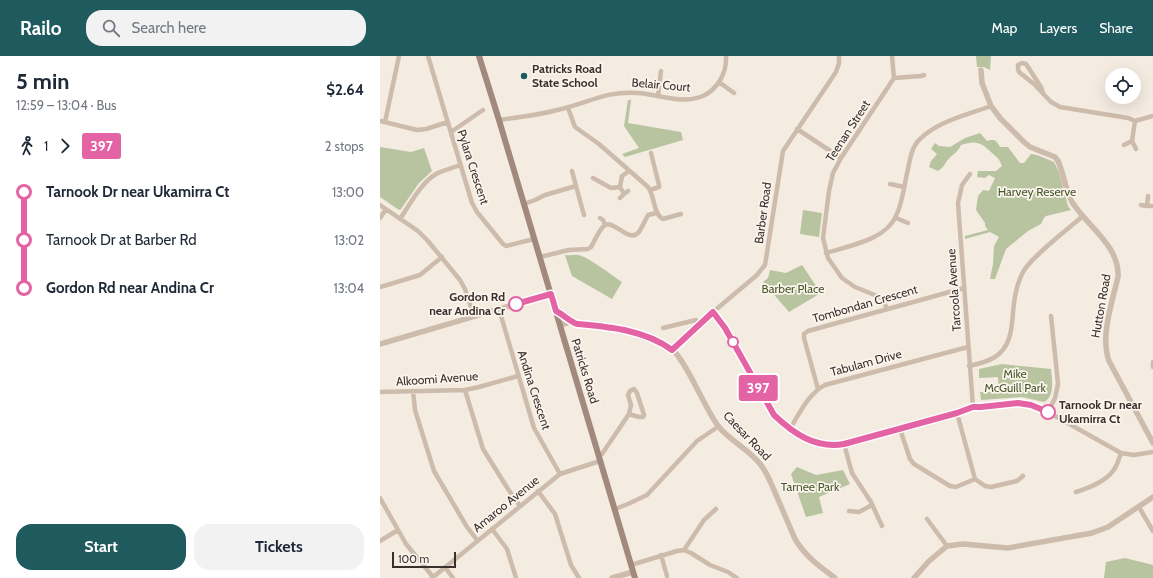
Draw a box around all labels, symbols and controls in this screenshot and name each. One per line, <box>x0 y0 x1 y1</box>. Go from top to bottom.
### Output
search box <box>86 10 366 46</box>
text: Railo <box>20 17 62 40</box>
icon: search <box>100 17 122 39</box>
text: Search here <box>132 19 206 37</box>
text: Map <box>992 19 1017 37</box>
text: Layers <box>1039 19 1077 37</box>
text: Share <box>1099 19 1133 37</box>
place label: Patricks Road State School <box>532 61 602 90</box>
text: 5 min <box>16 68 69 95</box>
map controls <box>1105 68 1141 104</box>
button: locate <box>1105 68 1141 104</box>
marker: Patricks Road State School <box>519 71 529 81</box>
street label: Belair Court <box>631 74 691 95</box>
text: $2.64 <box>326 81 364 99</box>
text: 12:59 – 13:04 · Bus <box>16 97 117 113</box>
street label: Teenan Street <box>822 97 873 164</box>
street label: Pylara Crescent <box>454 127 493 206</box>
icon: walk <box>16 135 38 157</box>
icon: forward <box>54 135 76 157</box>
text: 397 <box>90 137 113 155</box>
text: 1 <box>44 138 48 154</box>
text: 2 stops <box>325 138 364 154</box>
street label: Barber Road <box>751 181 774 245</box>
text: Tarnook Dr near Ukamirra Ct <box>46 183 229 201</box>
text: 13:00 <box>332 184 364 200</box>
park label: Harvey Reserve <box>998 184 1076 199</box>
text: Tarnook Dr at Barber Rd <box>46 231 197 249</box>
text: 13:02 <box>334 232 364 248</box>
street label: Tarcoola Avenue <box>943 248 964 332</box>
street label: Hutton Road <box>1088 273 1114 339</box>
text: Gordon Rd near Andina Cr <box>46 279 214 297</box>
text: 13:04 <box>333 280 364 296</box>
park label: Barber Place <box>762 281 824 296</box>
street label: Tombondan Crescent <box>811 281 919 326</box>
place label: Gordon Rd near Andina Cr <box>429 289 505 318</box>
marker: Gordon Rd near Andina Cr <box>508 296 524 312</box>
unlabelled marker <box>727 336 739 348</box>
street label: Patricks Road <box>568 337 602 405</box>
street label: Tabulam Drive <box>829 346 903 379</box>
street label: Andina Crescent <box>515 348 554 431</box>
park label: Mike McGuill Park <box>984 366 1046 395</box>
street label: Alkoomi Avenue <box>395 368 479 389</box>
line badge: 397 <box>735 375 781 401</box>
text: 397 <box>747 379 769 397</box>
place label: Tarnook Dr near Ukamirra Ct <box>1059 397 1142 426</box>
marker: Tarnook Dr near Ukamirra Ct <box>1040 404 1056 420</box>
street label: Caesar Road <box>720 408 774 463</box>
street label: Amaroo Avenue <box>469 472 542 535</box>
park label: Tarnee Park <box>781 479 840 494</box>
button: Start <box>16 524 186 570</box>
button: Tickets <box>194 524 364 570</box>
scale bar <box>392 550 456 569</box>
text: 100 m <box>398 552 429 566</box>

